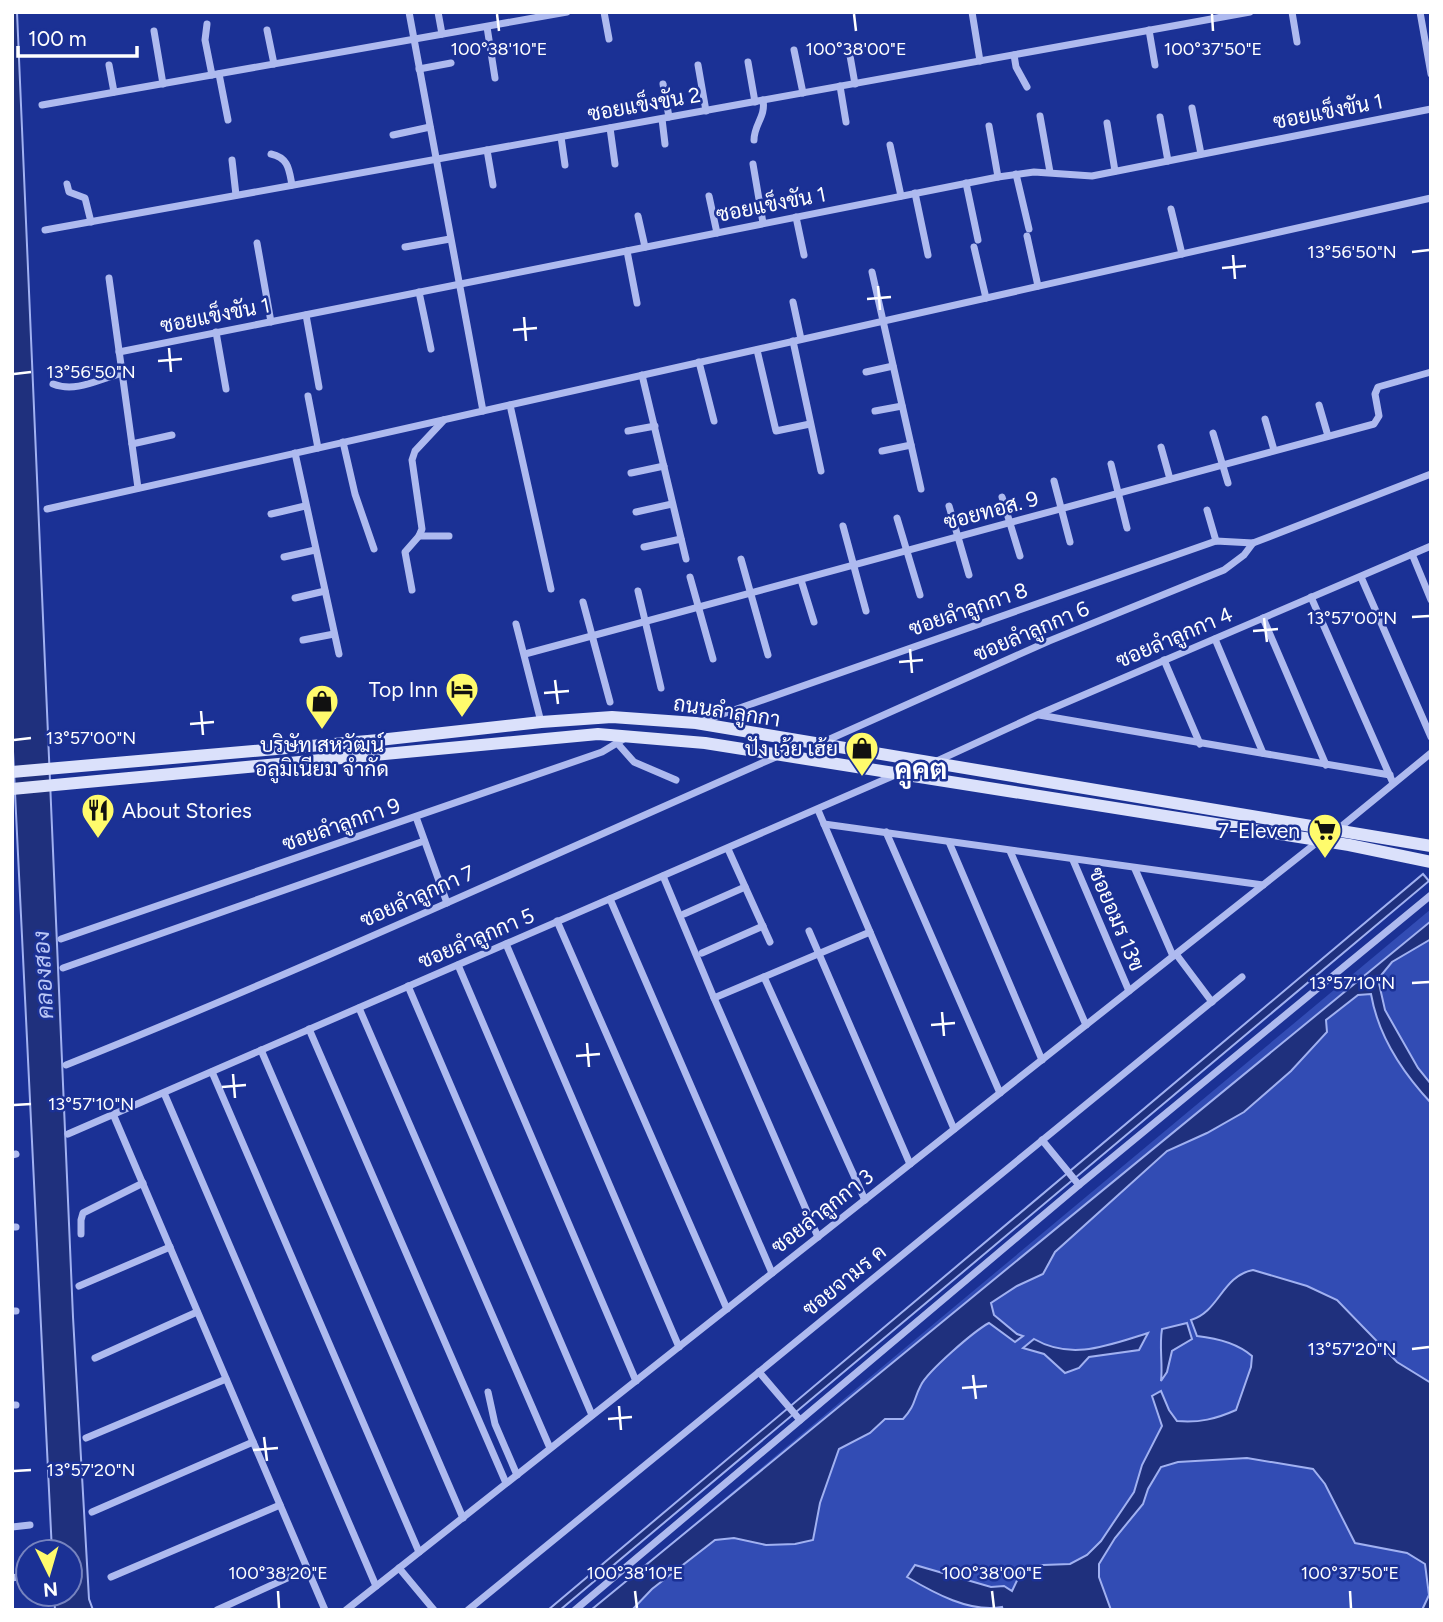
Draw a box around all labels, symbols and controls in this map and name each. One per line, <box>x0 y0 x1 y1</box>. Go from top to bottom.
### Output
scale bar <box>18 14 136 58</box>
text: 100 m <box>28 26 87 51</box>
text: 100°38'10"E <box>451 38 547 60</box>
text: 100°38'00"E <box>805 38 907 60</box>
text: 100°37'50"E <box>1164 38 1262 60</box>
street label: ซอยแข็งขัน 2 <box>585 80 702 126</box>
street label: ซอยแข็งขัน 1 <box>1271 86 1385 134</box>
street label: ซอยแข็งขัน 1 <box>714 179 828 227</box>
text: 13°56'50"N <box>1307 241 1397 263</box>
street label: ซอยแข็งขัน 1 <box>158 290 272 338</box>
text: 13°56'50"N <box>46 361 136 383</box>
street label: ซอยทอส. 9 <box>941 485 1041 535</box>
street label: ซอยลำลูกกา 8 <box>905 577 1032 644</box>
street label: ซอยลำลูกกา 6 <box>969 595 1094 669</box>
street label: ซอยลำลูกกา 4 <box>1112 601 1237 676</box>
text: 13°57'00"N <box>1307 607 1397 629</box>
hotel icon: Top Inn <box>443 670 481 719</box>
place label: Top Inn <box>369 677 438 702</box>
shop icon: บริษัท สหวัฒน์ อลูมิเนียม จำกัด <box>303 682 341 731</box>
street label: ถนนลำลูกกา <box>671 690 782 735</box>
text: 13°57'00"N <box>46 727 136 749</box>
shop icon: ปัง เว้ย เฮ้ย <box>843 729 881 778</box>
place label: บริษัท สหวัฒน์ อลูมิเนียม จำกัด <box>255 731 389 784</box>
place label: ปัง เว้ย เฮ้ย <box>745 736 838 761</box>
district label: คูคต <box>895 752 947 789</box>
restaurant icon: About Stories <box>79 791 117 840</box>
street label: ซอยลำลูกกา 9 <box>279 792 404 859</box>
place label: About Stories <box>122 798 252 823</box>
supermarket icon: 7-Eleven <box>1306 811 1344 860</box>
place label: 7-Eleven <box>1218 818 1300 843</box>
street label: ซอยลำลูกกา 7 <box>356 860 479 935</box>
street label: ซอยอมร 13ข <box>1084 863 1150 975</box>
street label: ซอยลำลูกกา 5 <box>414 902 539 976</box>
water label: คลองสอง <box>27 930 59 1020</box>
text: 13°57'10"N <box>1309 972 1395 994</box>
text: 13°57'10"N <box>48 1093 134 1115</box>
street label: ซอยลำลูกกา 3 <box>766 1163 880 1261</box>
street label: ซอยจามร ค <box>797 1239 891 1321</box>
text: 13°57'20"N <box>1308 1338 1396 1360</box>
text: 13°57'20"N <box>47 1459 135 1481</box>
north arrow <box>14 1538 84 1608</box>
text: 100°38'20"E <box>228 1562 328 1584</box>
text: 100°38'10"E <box>587 1562 683 1584</box>
text: 100°38'00"E <box>941 1562 1043 1584</box>
text: 100°37'50"E <box>1301 1562 1399 1584</box>
text: N <box>42 1577 59 1602</box>

